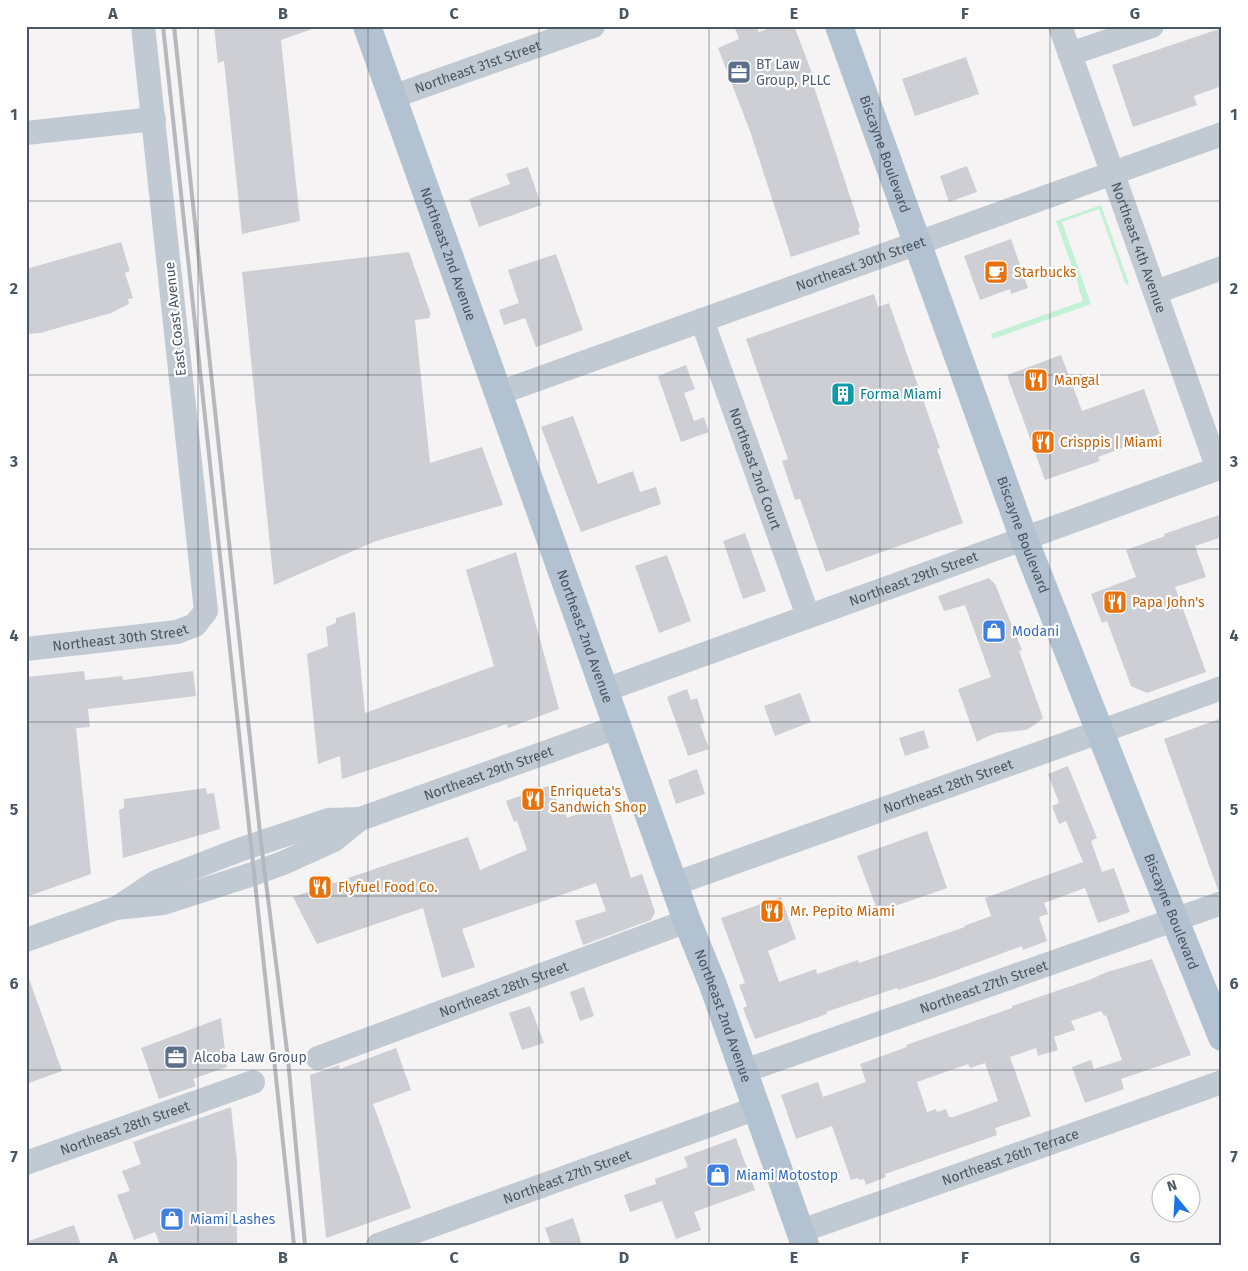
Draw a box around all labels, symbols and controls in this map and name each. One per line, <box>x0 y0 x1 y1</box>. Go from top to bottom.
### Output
text: A <box>107 4 118 23</box>
text: B <box>278 4 288 23</box>
text: C <box>449 4 459 23</box>
text: D <box>619 4 629 23</box>
text: E <box>790 4 798 23</box>
text: F <box>961 4 969 23</box>
text: G <box>1130 4 1140 23</box>
street label: Northeast 31st Street <box>413 37 544 97</box>
place label: BT Law Group, PLLC <box>756 56 831 89</box>
office icon: BT Law Group, PLLC <box>726 59 752 85</box>
street label: Biscayne Boulevard <box>856 93 914 215</box>
text: 1 <box>10 105 18 124</box>
text: 1 <box>1230 105 1238 124</box>
street label: Northeast 4th Avenue <box>1107 180 1170 315</box>
street label: Northeast 2nd Avenue <box>416 185 480 323</box>
street label: Northeast 30th Street <box>794 233 929 295</box>
cafe icon: Starbucks <box>983 259 1009 285</box>
street label: East Coast Avenue <box>161 261 190 377</box>
place label: Starbucks <box>1014 264 1077 281</box>
text: 2 <box>10 279 18 298</box>
text: 2 <box>1230 279 1238 298</box>
restaurant icon: Mangal <box>1023 367 1049 393</box>
place label: Mangal <box>1054 372 1099 389</box>
building icon: Forma Miami <box>830 381 856 407</box>
place label: Forma Miami <box>860 386 942 403</box>
street label: Northeast 2nd Court <box>725 406 785 533</box>
restaurant icon: Crisppis | Miami <box>1030 429 1056 455</box>
place label: Crisppis | Miami <box>1060 434 1162 451</box>
text: 3 <box>9 452 18 471</box>
text: 3 <box>1229 452 1238 471</box>
street label: Biscayne Boulevard <box>993 474 1053 596</box>
street label: Northeast 29th Street <box>847 548 981 610</box>
street label: Northeast 2nd Avenue <box>553 567 616 705</box>
restaurant icon: Papa John's <box>1102 589 1128 615</box>
place label: Papa John's <box>1132 594 1205 611</box>
shop icon: Modani <box>981 618 1007 644</box>
street label: Northeast 30th Street <box>52 620 192 655</box>
place label: Modani <box>1012 623 1059 640</box>
text: 4 <box>9 626 19 645</box>
text: 4 <box>1229 626 1239 645</box>
street label: Northeast 29th Street <box>422 742 556 804</box>
street label: Northeast 28th Street <box>881 755 1016 817</box>
place label: Enriqueta's Sandwich Shop <box>550 783 647 816</box>
restaurant icon: Enriqueta's Sandwich Shop <box>520 786 546 812</box>
text: 5 <box>10 800 19 819</box>
text: 5 <box>1230 800 1239 819</box>
street label: Biscayne Boulevard <box>1140 851 1202 972</box>
restaurant icon: Flyfuel Food Co. <box>307 874 333 900</box>
place label: Flyfuel Food Co. <box>338 879 438 896</box>
restaurant icon: Mr. Pepito Miami <box>759 898 785 924</box>
place label: Mr. Pepito Miami <box>790 903 895 920</box>
street label: Northeast 2nd Avenue <box>690 947 755 1085</box>
street label: Northeast 27th Street <box>917 957 1051 1018</box>
street label: Northeast 28th Street <box>437 958 572 1021</box>
text: 6 <box>9 974 19 993</box>
text: 6 <box>1229 974 1239 993</box>
office icon: Alcoba Law Group <box>163 1044 189 1070</box>
place label: Alcoba Law Group <box>194 1049 307 1066</box>
street label: Northeast 28th Street <box>58 1097 193 1159</box>
street label: Northeast 26th Terrace <box>940 1125 1081 1189</box>
street label: Northeast 27th Street <box>501 1146 634 1208</box>
text: 7 <box>10 1147 18 1166</box>
text: 7 <box>1230 1147 1238 1166</box>
shop icon: Miami Motostop <box>705 1162 731 1188</box>
place label: Miami Motostop <box>736 1167 838 1184</box>
north arrow <box>1150 1174 1200 1224</box>
text: N <box>1165 1177 1179 1196</box>
shop icon: Miami Lashes <box>159 1206 185 1232</box>
place label: Miami Lashes <box>190 1211 276 1228</box>
text: A <box>107 1248 118 1267</box>
text: B <box>278 1248 288 1267</box>
text: C <box>449 1248 459 1267</box>
text: D <box>619 1248 629 1267</box>
text: E <box>790 1248 798 1267</box>
text: F <box>961 1248 969 1267</box>
text: G <box>1130 1248 1140 1267</box>

